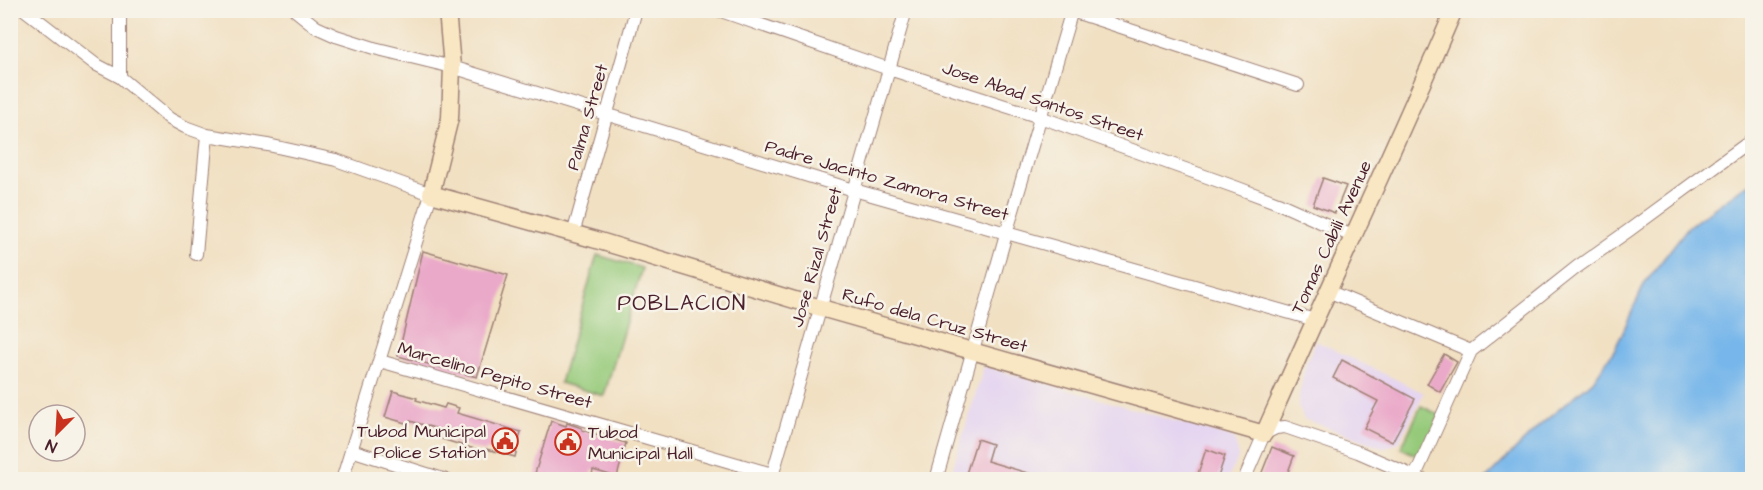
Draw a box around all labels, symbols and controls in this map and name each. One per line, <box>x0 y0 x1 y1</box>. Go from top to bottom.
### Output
street label: Jose Abad Santos Street <box>939 55 1148 148</box>
street label: Palma Street <box>560 60 615 173</box>
street label: Padre Jacinto Zamora Street <box>762 134 1012 227</box>
street label: Tomas Cabili Avenue <box>1285 156 1378 318</box>
street label: Jose Rizal Street <box>785 183 849 330</box>
street label: Rufo dela Cruz Street <box>839 282 1031 359</box>
district label: POBLACION <box>617 289 747 318</box>
street label: Marcelino Pepito Street <box>395 336 596 415</box>
north arrow <box>27 403 87 463</box>
place label: Tubod Municipal Police Station <box>357 419 486 465</box>
place label: Tubod Municipal Hall <box>588 420 693 466</box>
public building icon: Tubod Municipal Police Station <box>490 426 520 456</box>
public building icon: Tubod Municipal Hall <box>553 427 583 457</box>
text: N <box>42 434 60 458</box>

